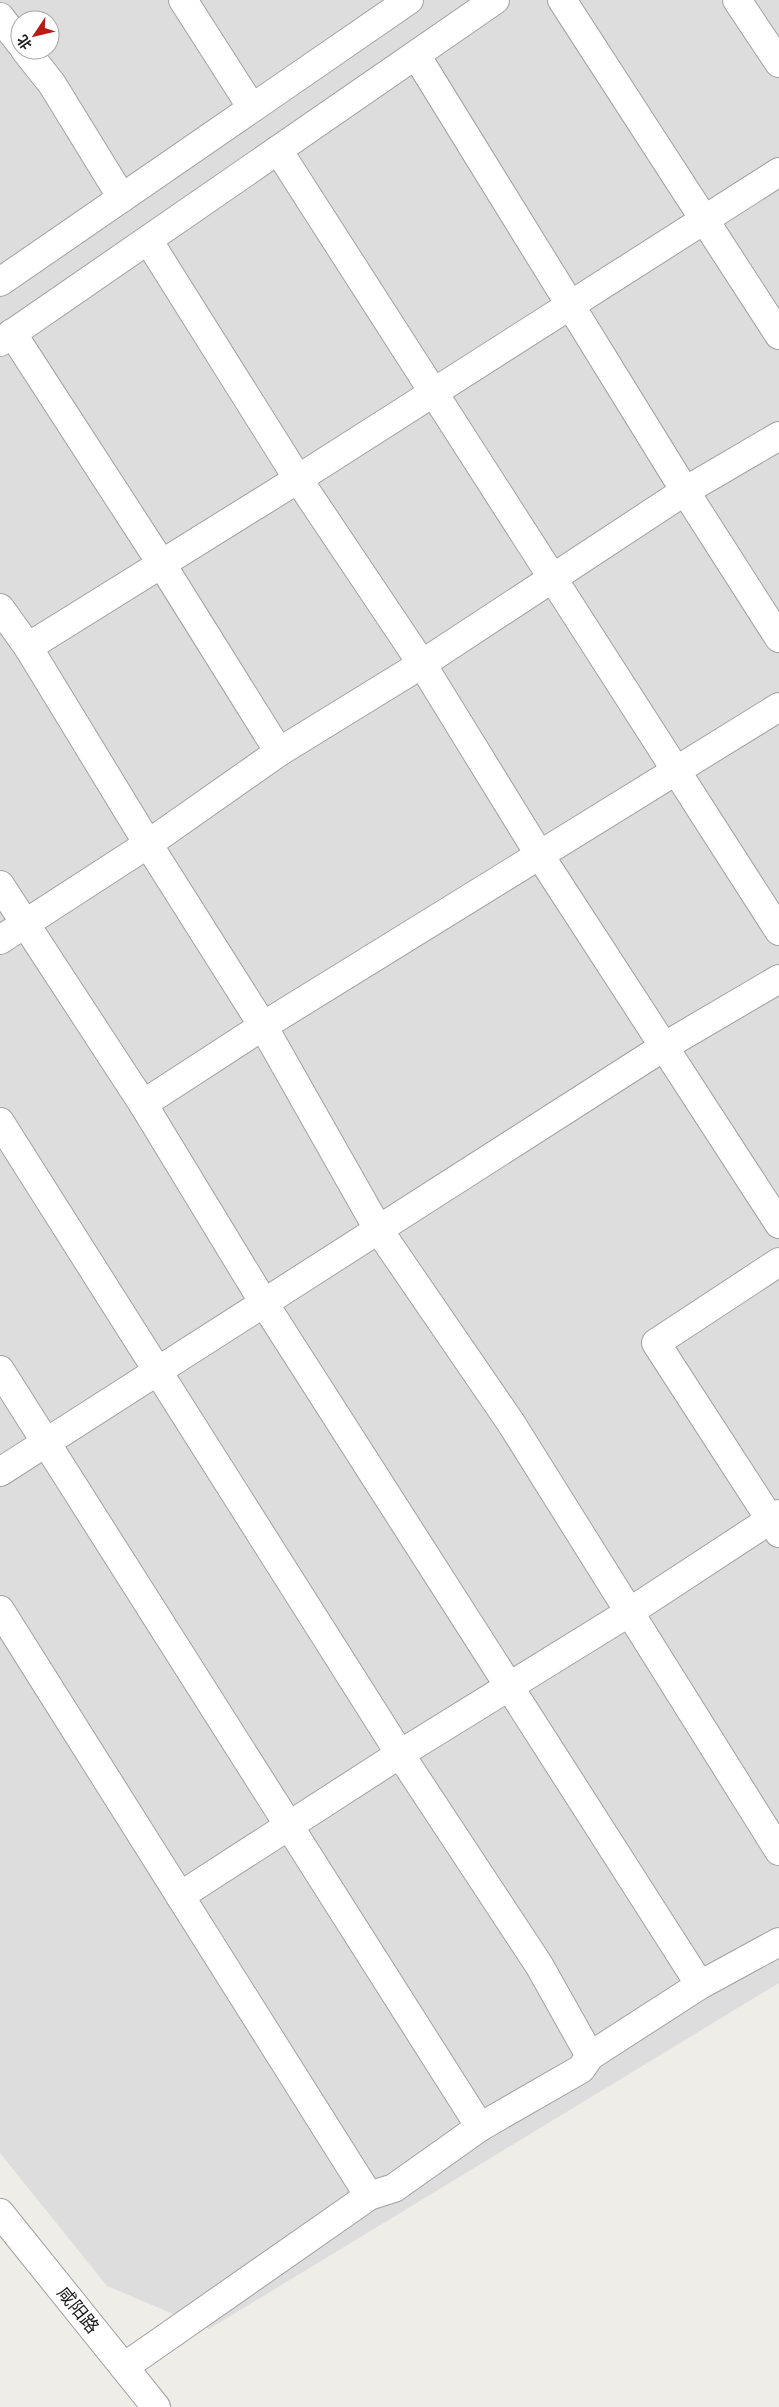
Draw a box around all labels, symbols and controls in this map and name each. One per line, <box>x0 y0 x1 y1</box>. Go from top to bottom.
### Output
north arrow <box>10 10 60 60</box>
text: 北 <box>14 32 36 53</box>
street label: 咸阳路 <box>52 2282 104 2338</box>

